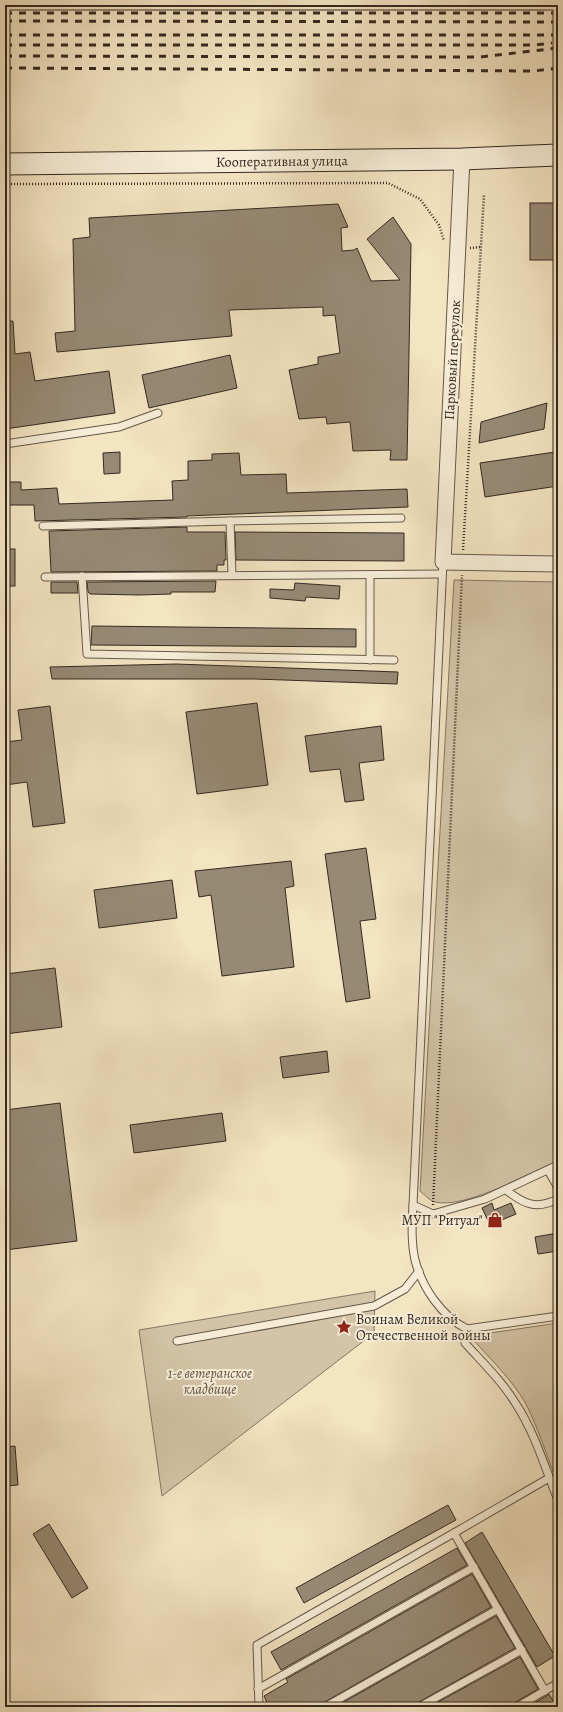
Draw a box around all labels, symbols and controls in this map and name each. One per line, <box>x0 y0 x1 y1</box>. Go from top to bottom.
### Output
street label: Кооперативная улица <box>216 151 349 172</box>
street label: Парковый переулок <box>440 299 465 421</box>
place label: МУП "Ритуал" <box>401 1211 483 1230</box>
shop icon: МУП "Ритуал" <box>486 1211 504 1229</box>
place label: Воинам Великой Отечественной войны <box>356 1310 490 1345</box>
place icon: Воинам Великой Отечественной войны <box>335 1318 353 1336</box>
park label: 1-е ветеранское кладбище <box>168 1364 252 1399</box>

